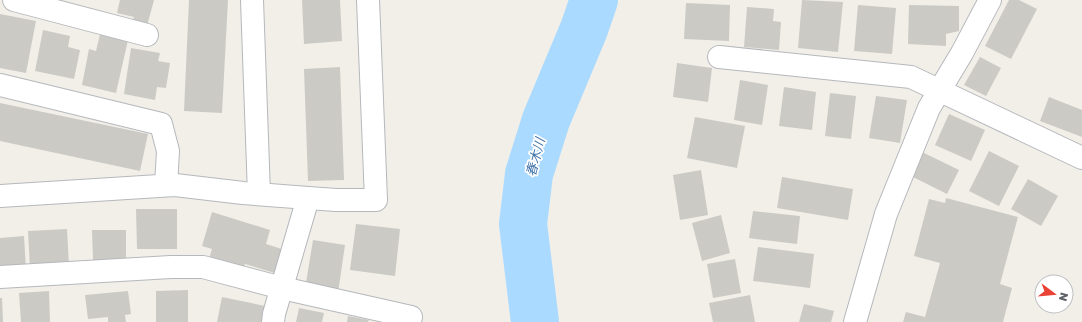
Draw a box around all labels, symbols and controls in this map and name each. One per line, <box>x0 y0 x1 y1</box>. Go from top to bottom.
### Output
water label: 春木川 <box>522 134 548 178</box>
north arrow <box>1034 274 1074 314</box>
text: N <box>1057 291 1071 303</box>

